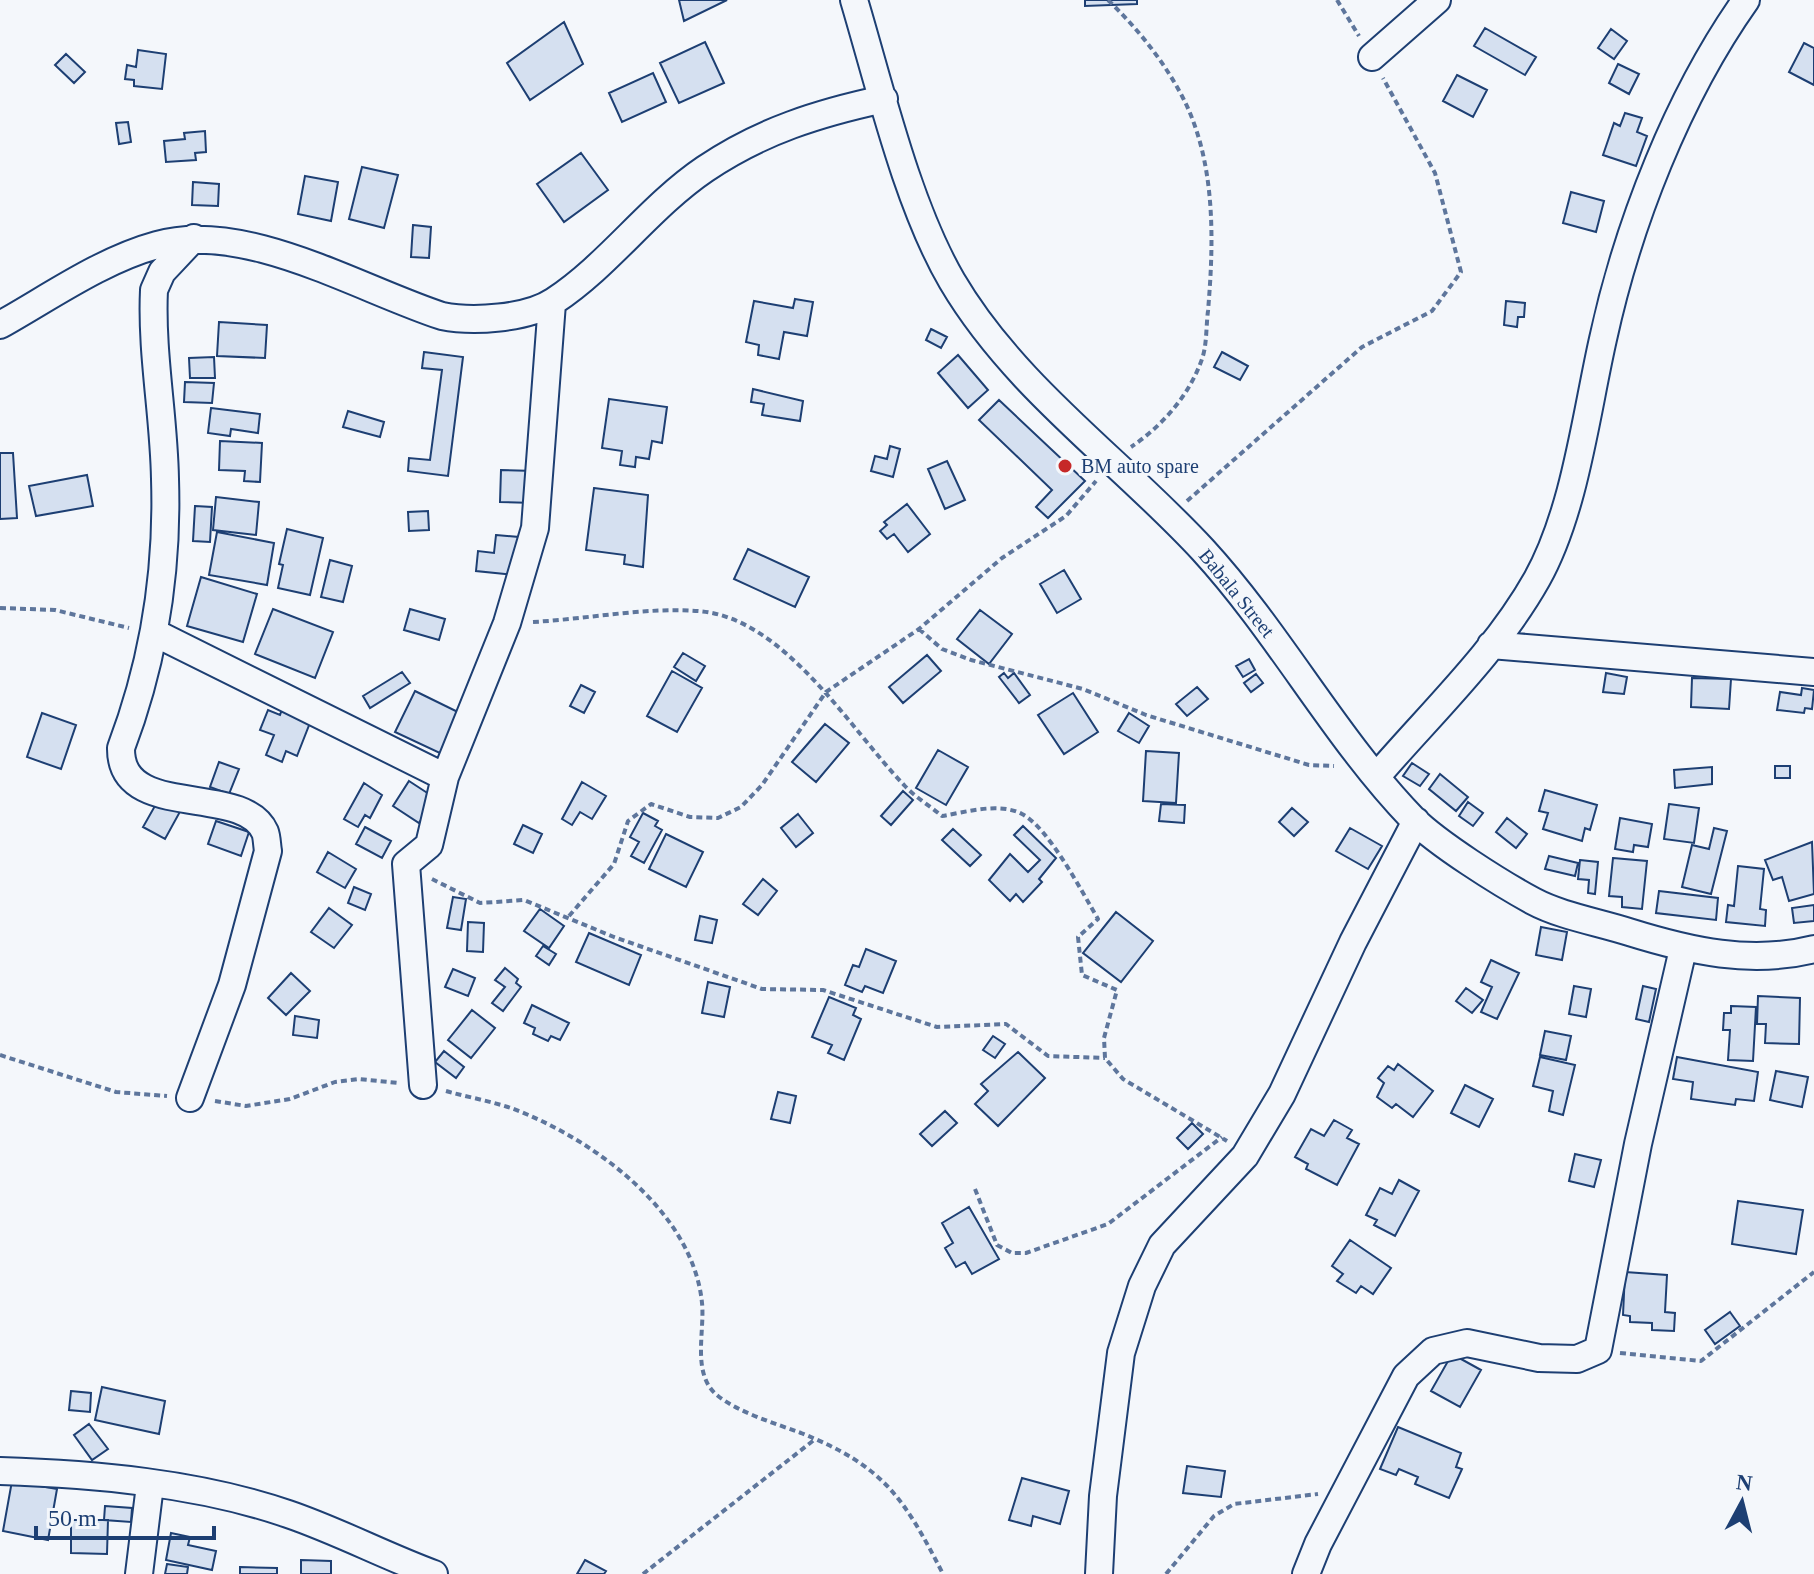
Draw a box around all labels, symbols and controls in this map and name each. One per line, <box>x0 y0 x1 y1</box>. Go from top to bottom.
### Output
place label: BM auto spare <box>1081 455 1199 478</box>
marker: BM auto spare <box>1056 457 1074 475</box>
street label: Babala Street <box>1195 544 1280 642</box>
north arrow <box>1702 1462 1782 1542</box>
text: N <box>1735 1469 1754 1496</box>
scale bar <box>36 1490 214 1540</box>
text: 50 m <box>48 1505 97 1531</box>

